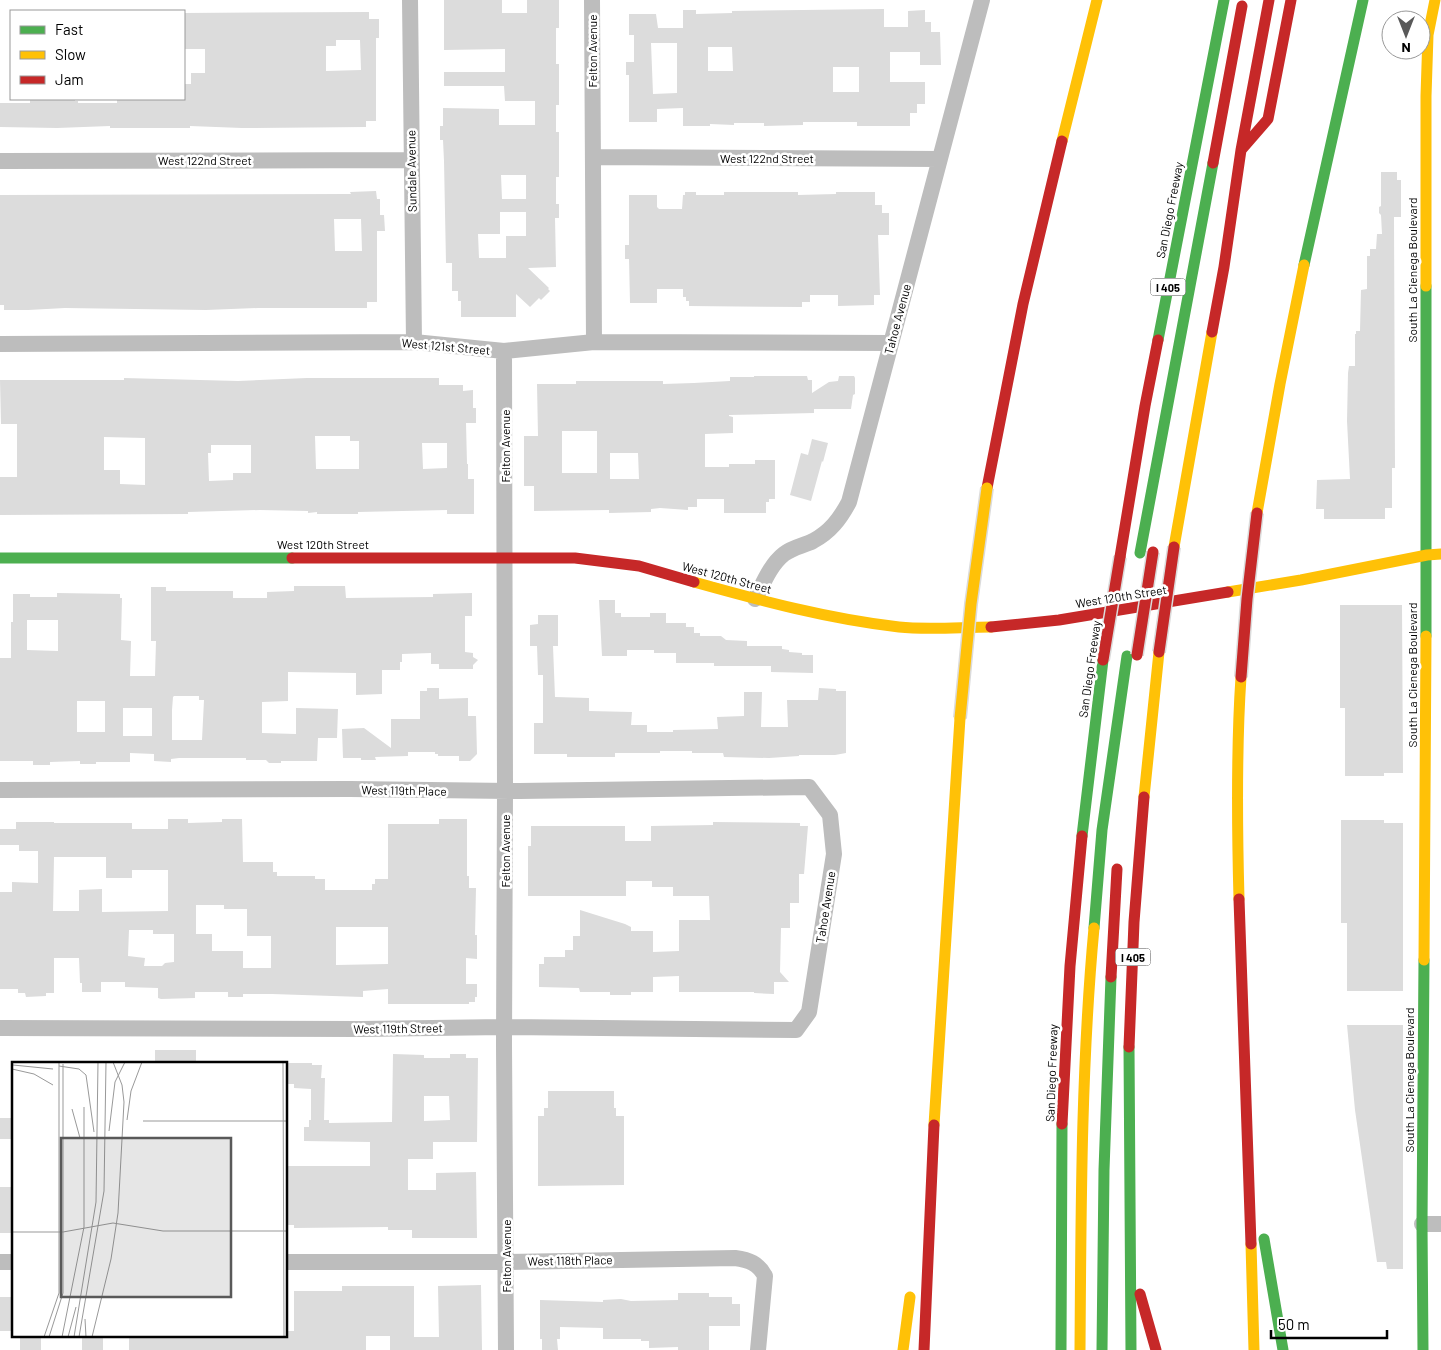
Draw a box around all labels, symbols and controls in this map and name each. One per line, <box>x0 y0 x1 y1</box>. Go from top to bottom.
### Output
legend <box>10 10 185 100</box>
north arrow <box>1381 10 1431 60</box>
street label: Felton Avenue <box>585 14 599 88</box>
text: Fast <box>55 20 83 38</box>
text: N <box>1401 40 1411 57</box>
text: Slow <box>55 45 86 63</box>
text: Jam <box>55 70 84 88</box>
street label: Sundale Avenue <box>403 130 419 212</box>
street label: West 122nd Street <box>720 151 814 165</box>
street label: West 122nd Street <box>158 153 252 167</box>
street label: San Diego Freeway <box>1153 160 1185 259</box>
street label: South La Cienega Boulevard <box>1405 197 1419 343</box>
road number: I 405 <box>1150 278 1186 296</box>
street label: Tahoe Avenue <box>881 282 913 356</box>
street label: West 121st Street <box>401 335 491 357</box>
street label: Felton Avenue <box>498 409 512 483</box>
street label: West 120th Street <box>277 537 369 551</box>
street label: West 120th Street <box>681 558 773 596</box>
street label: West 120th Street <box>1074 582 1168 610</box>
street label: South La Cienega Boulevard <box>1405 602 1419 748</box>
street label: San Diego Freeway <box>1075 619 1103 718</box>
street label: West 119th Place <box>361 782 447 798</box>
street label: Felton Avenue <box>498 814 512 888</box>
street label: Tahoe Avenue <box>812 870 838 944</box>
road number: I 405 <box>1116 949 1150 966</box>
street label: South La Cienega Boulevard <box>1402 1007 1416 1153</box>
street label: West 119th Street <box>353 1020 443 1036</box>
street label: San Diego Freeway <box>1042 1023 1060 1122</box>
inset map <box>12 1062 288 1338</box>
street label: Felton Avenue <box>499 1219 513 1293</box>
street label: West 118th Place <box>527 1252 613 1268</box>
scale bar <box>1271 1308 1387 1340</box>
text: 50 m <box>1278 1315 1310 1333</box>

